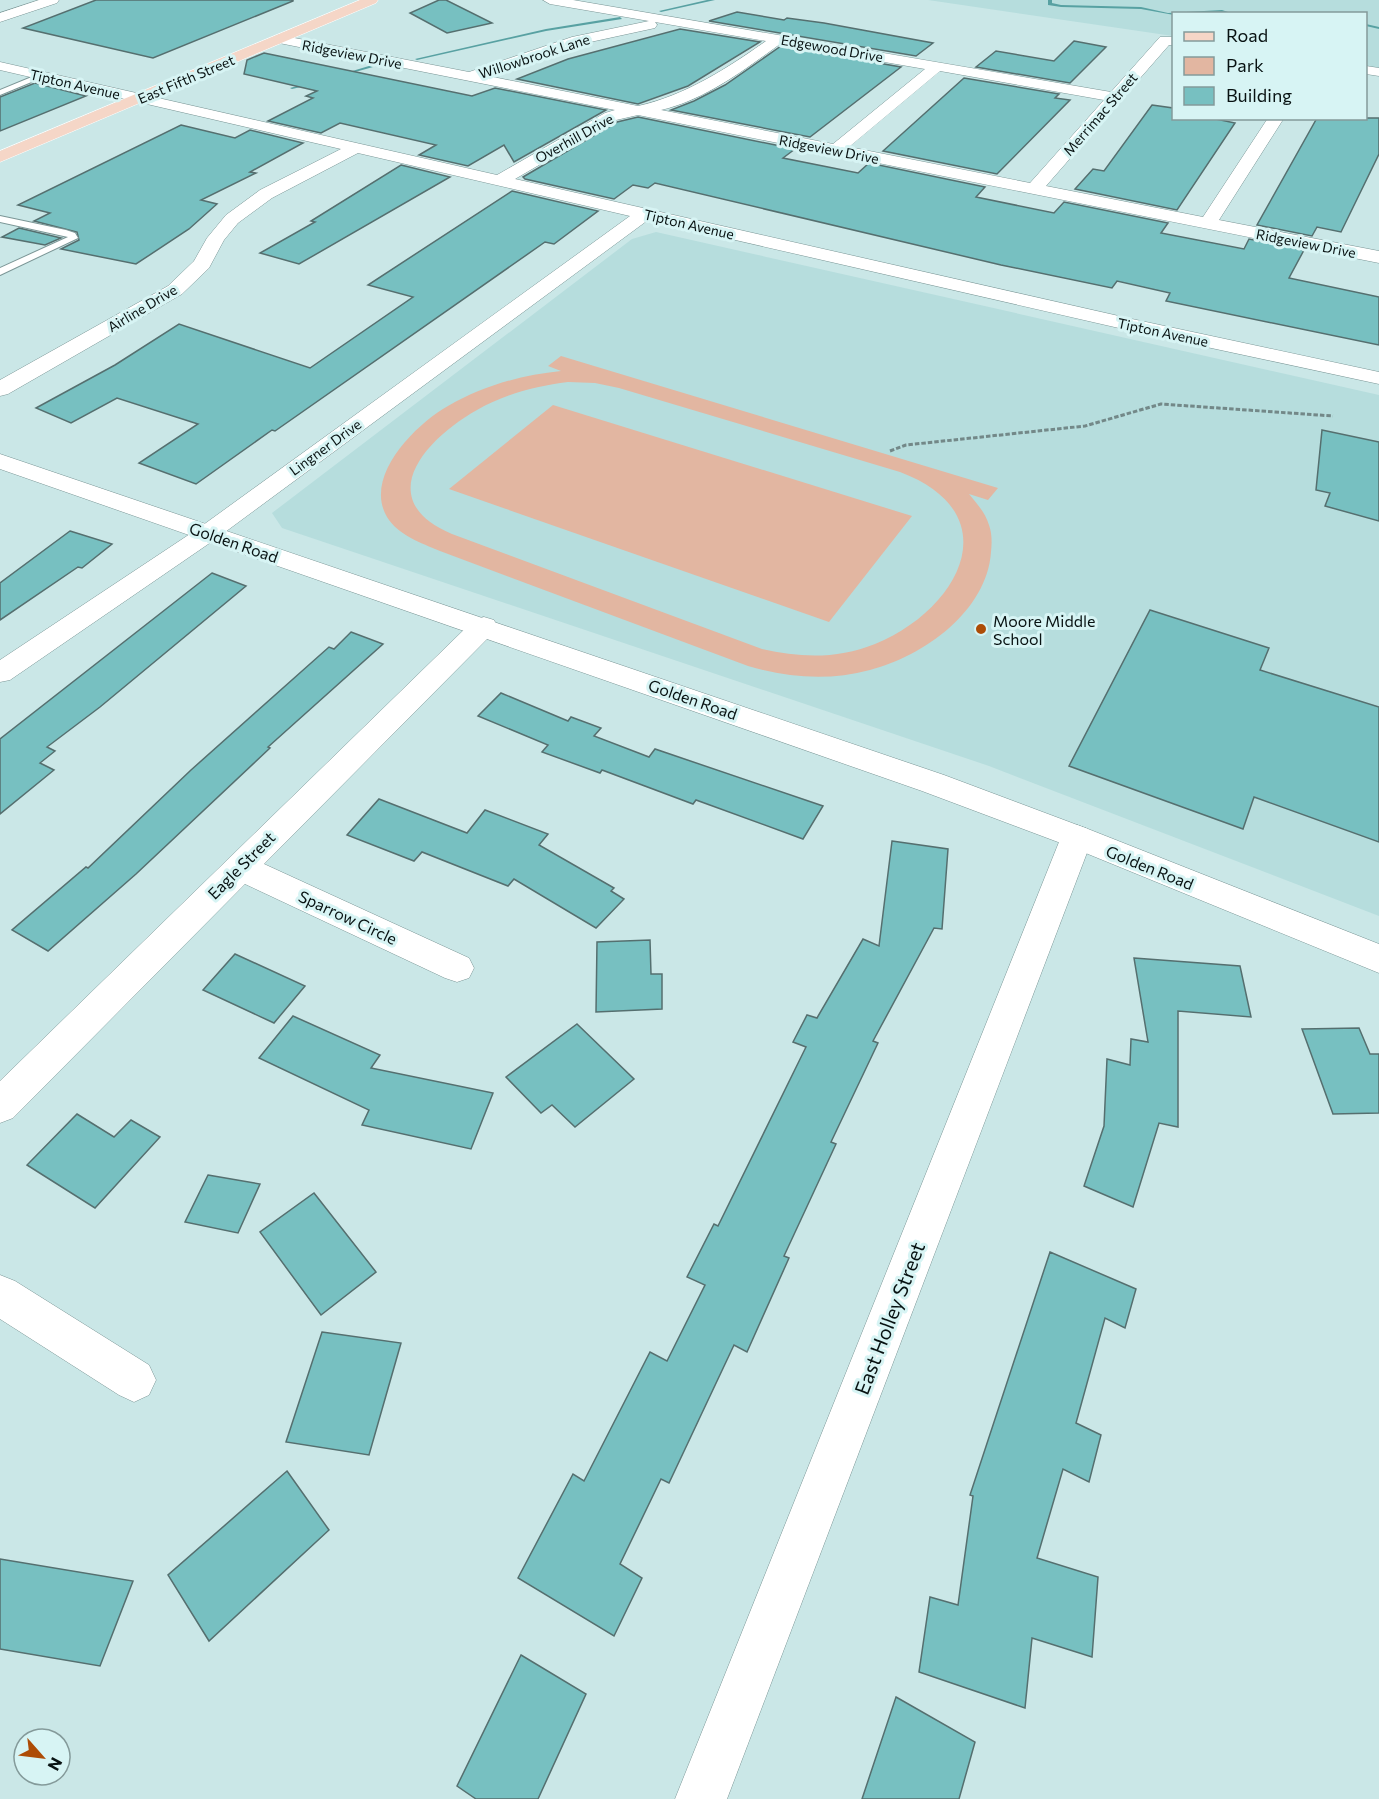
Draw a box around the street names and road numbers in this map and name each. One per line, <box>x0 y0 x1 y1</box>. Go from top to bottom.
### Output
street label: Willowbrook Lane <box>476 30 592 82</box>
street label: Edgewood Drive <box>780 31 884 65</box>
street label: Ridgeview Drive <box>301 36 403 72</box>
street label: East Fifth Street <box>135 51 237 107</box>
street label: Tipton Avenue <box>28 65 122 103</box>
street label: Merrimac Street <box>1059 69 1141 159</box>
street label: Overhill Drive <box>532 110 616 166</box>
street label: Ridgeview Drive <box>778 131 880 167</box>
street label: Tipton Avenue <box>642 205 736 243</box>
street label: Ridgeview Drive <box>1255 225 1357 261</box>
street label: Airline Drive <box>104 281 180 335</box>
street label: Tipton Avenue <box>1116 314 1210 350</box>
street label: Lingner Drive <box>286 415 364 479</box>
street label: Golden Road <box>187 518 281 566</box>
street label: Golden Road <box>646 675 740 723</box>
street label: Eagle Street <box>203 827 279 903</box>
street label: Golden Road <box>1103 841 1197 893</box>
street label: Sparrow Circle <box>296 886 400 948</box>
street label: East Holley Street <box>849 1238 929 1398</box>

